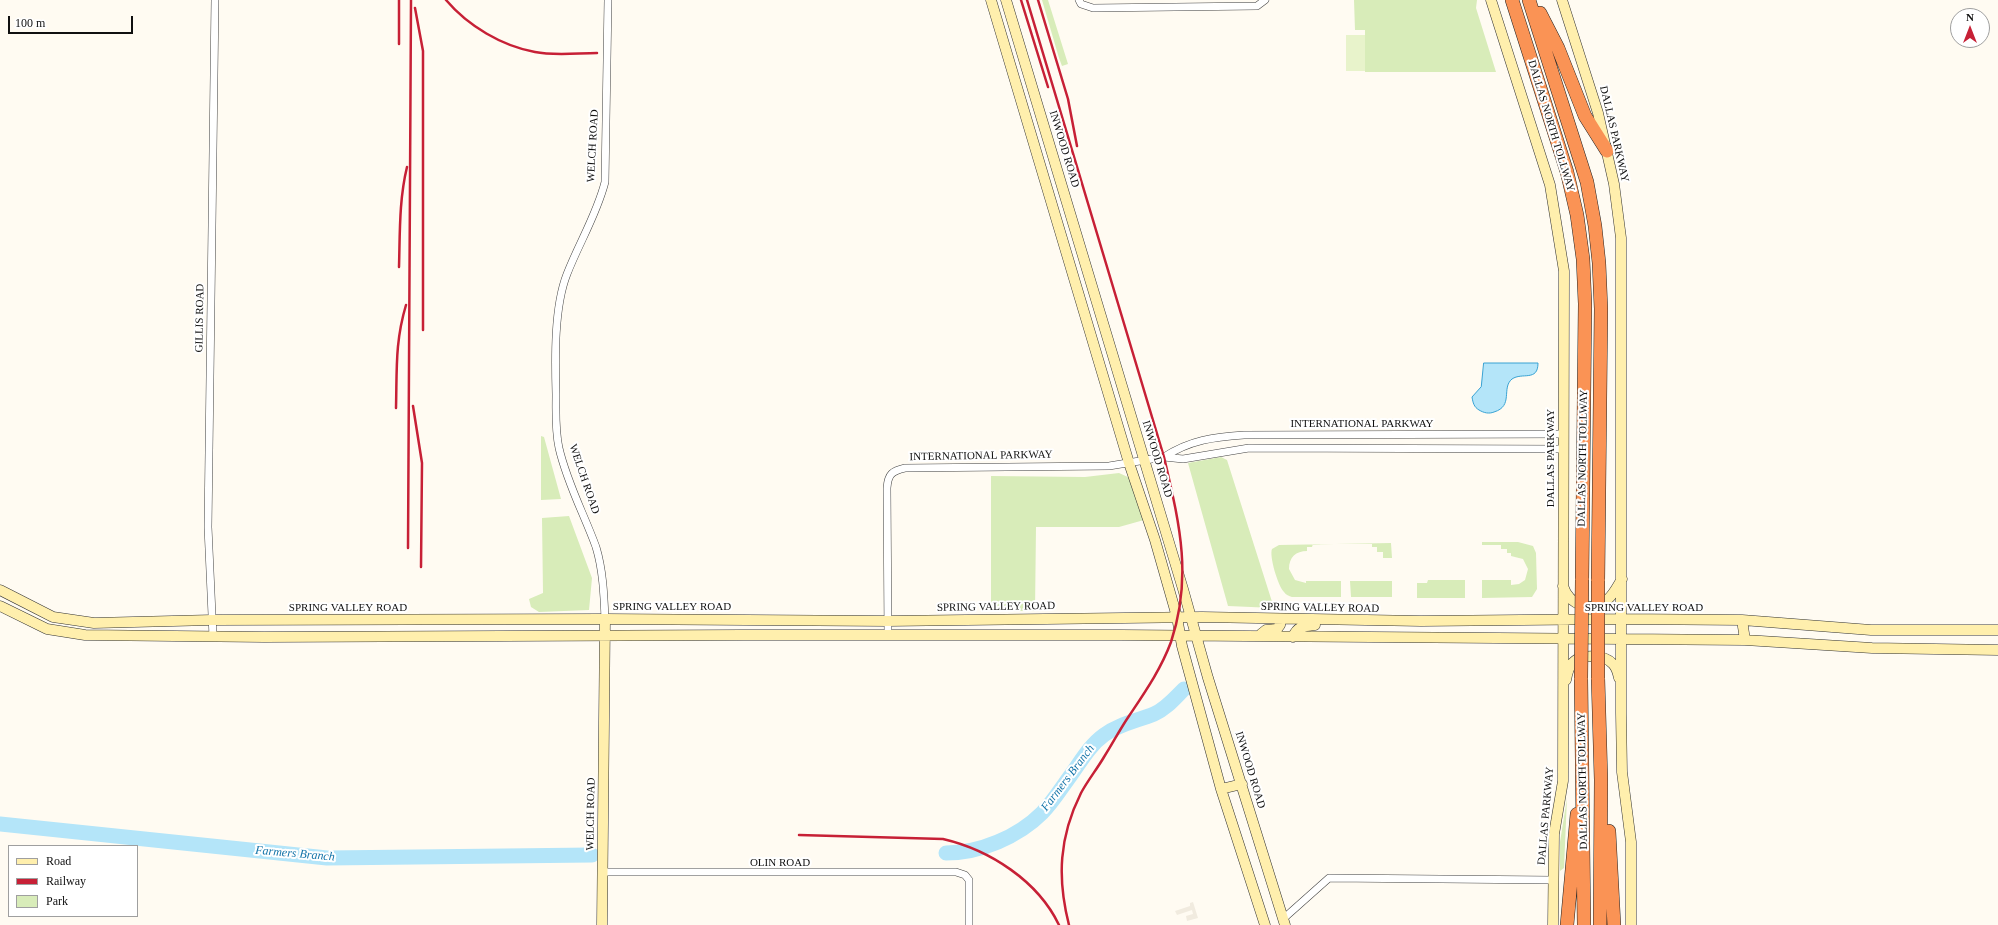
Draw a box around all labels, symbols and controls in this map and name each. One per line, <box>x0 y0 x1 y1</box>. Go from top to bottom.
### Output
scale bar <box>10 8 135 34</box>
north arrow <box>1950 8 1990 48</box>
text: N <box>1966 11 1974 23</box>
text: 100 m <box>15 16 45 30</box>
street label: DALLAS NORTH TOLLWAY <box>1525 58 1577 194</box>
street label: DALLAS PARKWAY <box>1596 85 1632 183</box>
street label: WELCH ROAD <box>584 109 602 183</box>
street label: INWOOD ROAD <box>1046 109 1082 189</box>
street label: GILLIS ROAD <box>193 284 207 352</box>
street label: DALLAS NORTH TOLLWAY <box>1575 389 1591 527</box>
street label: DALLAS PARKWAY <box>1544 409 1558 507</box>
street label: INTERNATIONAL PARKWAY <box>1290 417 1434 431</box>
street label: INWOOD ROAD <box>1139 419 1175 499</box>
street label: WELCH ROAD <box>566 442 602 516</box>
street label: INTERNATIONAL PARKWAY <box>909 448 1053 464</box>
street label: SPRING VALLEY ROAD <box>937 599 1055 615</box>
street label: SPRING VALLEY ROAD <box>613 600 731 614</box>
street label: SPRING VALLEY ROAD <box>1261 600 1379 616</box>
street label: SPRING VALLEY ROAD <box>289 601 407 615</box>
street label: SPRING VALLEY ROAD <box>1585 601 1703 615</box>
street label: DALLAS NORTH TOLLWAY <box>1575 712 1591 850</box>
street label: INWOOD ROAD <box>1232 730 1268 810</box>
water label: Farmers Branch <box>1038 742 1098 814</box>
street label: DALLAS PARKWAY <box>1535 766 1557 866</box>
street label: WELCH ROAD <box>584 777 598 851</box>
water label: Farmers Branch <box>255 843 335 865</box>
legend <box>8 845 138 917</box>
text: Road <box>46 854 71 868</box>
street label: OLIN ROAD <box>750 856 810 870</box>
text: Railway <box>46 874 86 888</box>
text: Park <box>46 894 68 908</box>

